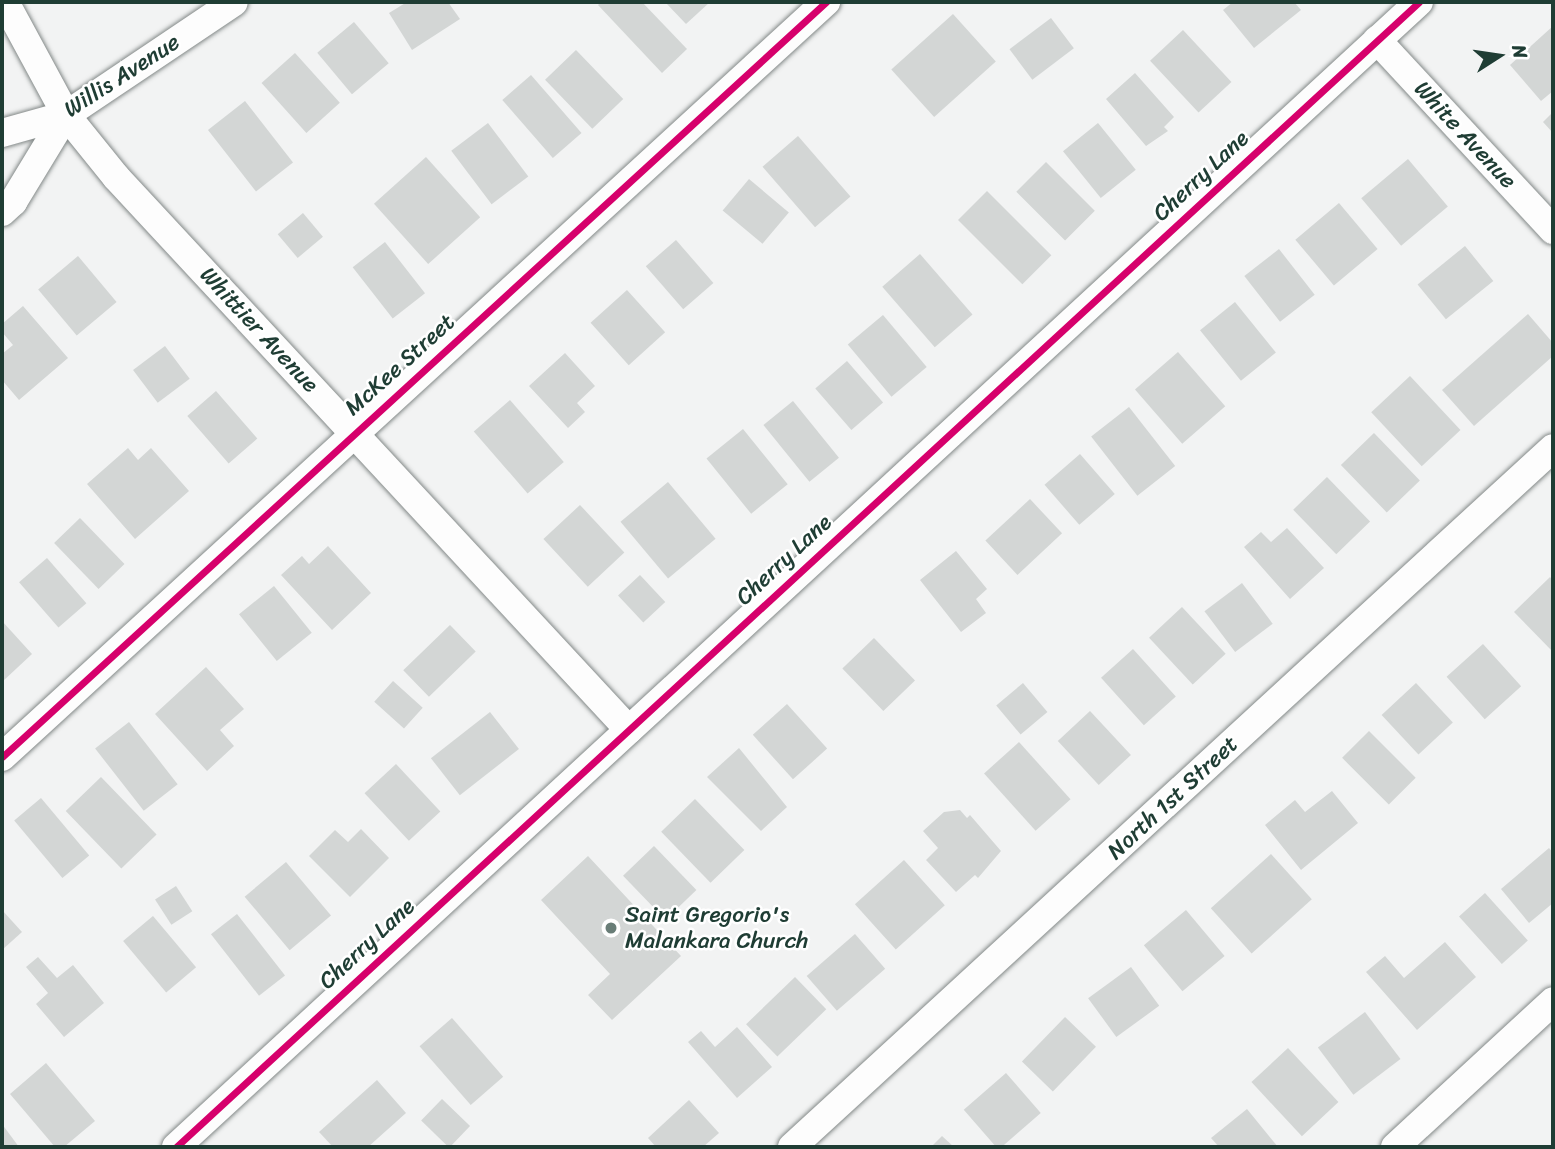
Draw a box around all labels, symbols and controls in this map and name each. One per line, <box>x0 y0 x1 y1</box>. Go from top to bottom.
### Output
north arrow <box>1464 21 1534 91</box>
street label: Willis Avenue <box>59 28 185 124</box>
text: N <box>1503 42 1538 61</box>
street label: White Avenue <box>1408 75 1522 195</box>
street label: Cherry Lane <box>1147 125 1255 227</box>
street label: Whittier Avenue <box>194 262 324 398</box>
street label: McKee Street <box>338 308 462 422</box>
street label: Cherry Lane <box>730 509 838 611</box>
street label: North 1st Street <box>1102 730 1244 866</box>
street label: Cherry Lane <box>313 893 421 995</box>
place label: Saint Gregorio's Malankara Church <box>625 901 808 955</box>
marker: Saint Gregorio's Malankara Church <box>603 920 619 936</box>

